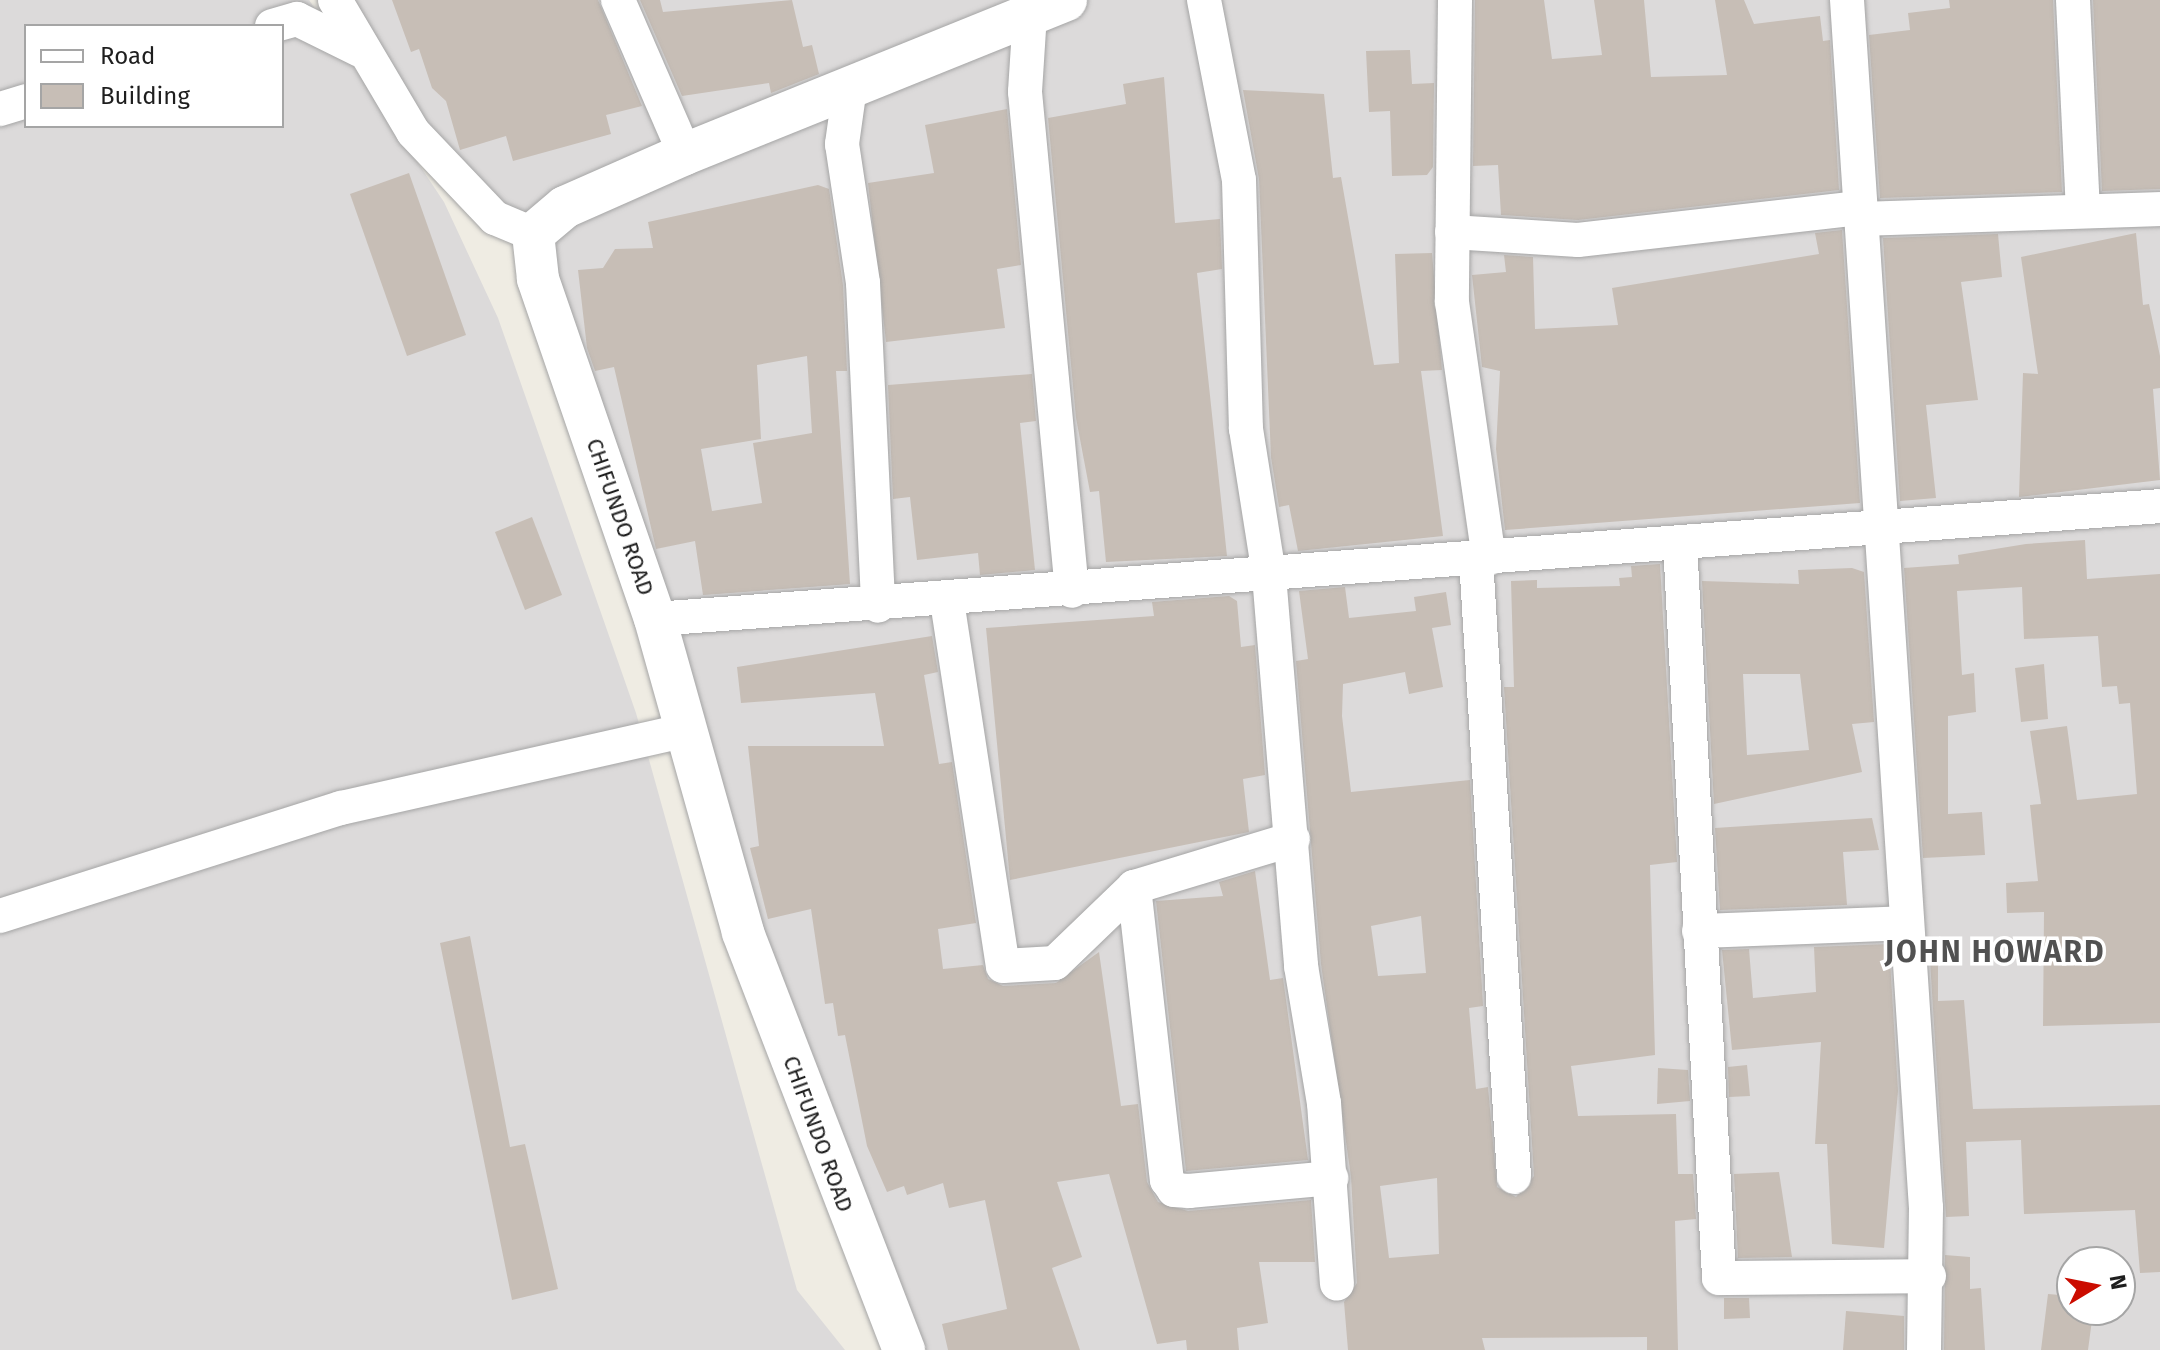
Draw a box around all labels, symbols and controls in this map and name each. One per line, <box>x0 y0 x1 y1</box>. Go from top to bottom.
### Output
legend <box>24 24 284 128</box>
text: Road <box>100 42 155 70</box>
text: Building <box>100 82 190 110</box>
street label: CHIFUNDO ROAD <box>581 435 659 599</box>
district label: JOHN HOWARD <box>1884 934 2106 970</box>
street label: CHIFUNDO ROAD <box>778 1052 858 1216</box>
north arrow <box>2056 1246 2136 1326</box>
text: N <box>2104 1273 2133 1292</box>

